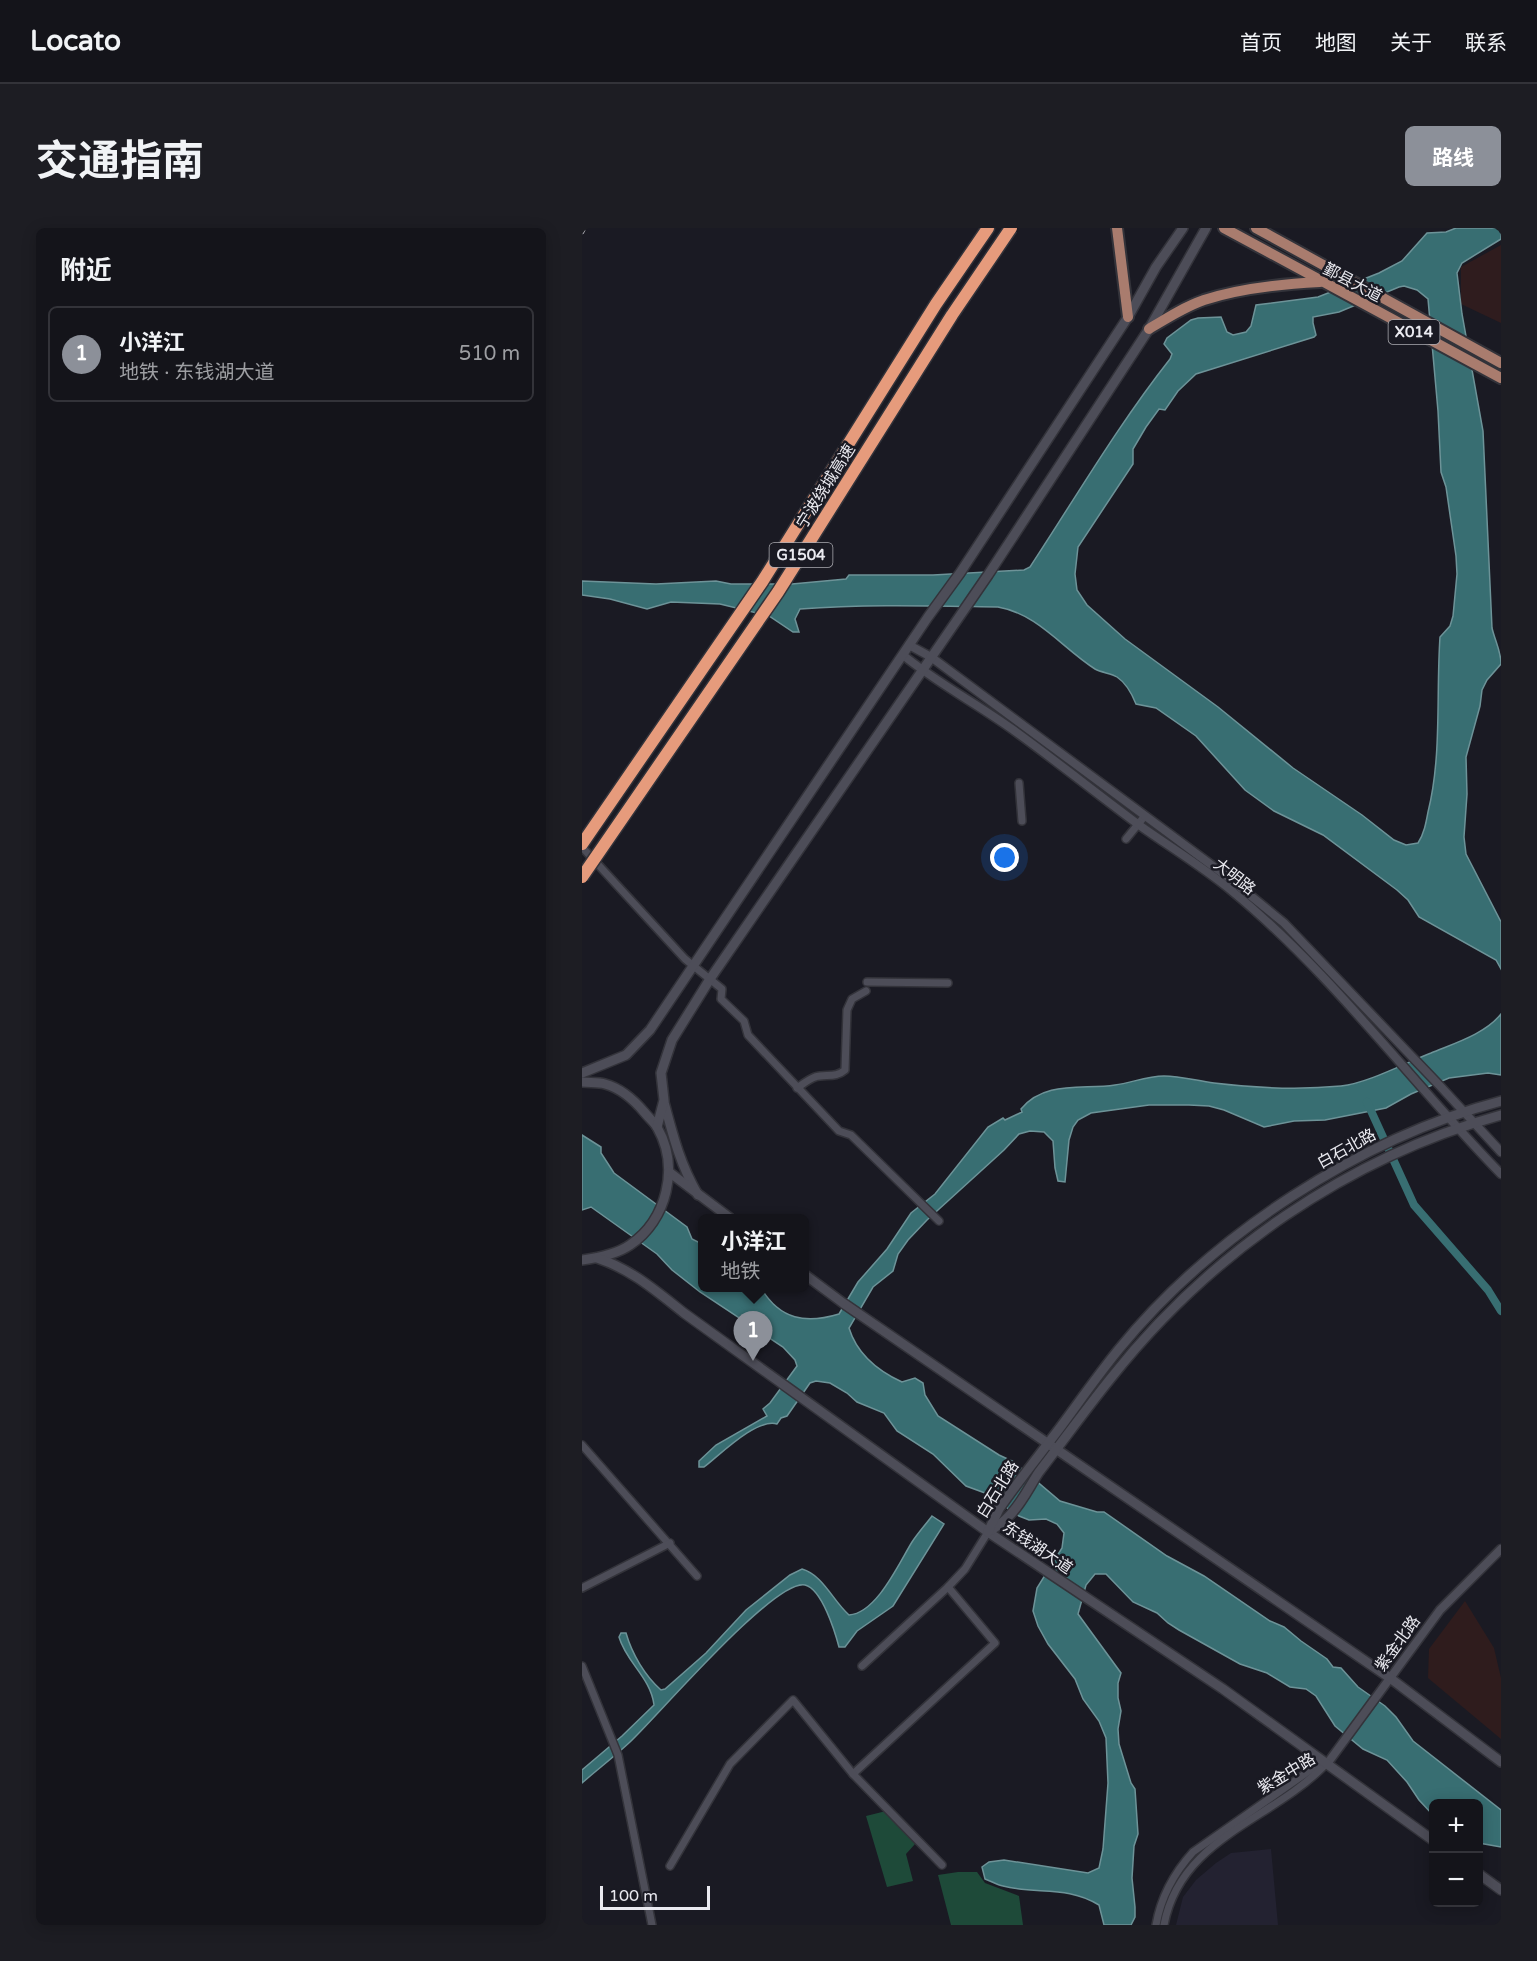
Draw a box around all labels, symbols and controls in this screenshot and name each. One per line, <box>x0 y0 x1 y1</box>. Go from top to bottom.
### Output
text: Locato <box>30 24 121 58</box>
text: 首页 <box>1240 31 1282 56</box>
text: 地图 <box>1315 31 1357 56</box>
text: 关于 <box>1390 31 1432 56</box>
text: 联系 <box>1465 31 1507 56</box>
button: 路线 <box>1405 126 1501 186</box>
text: 交通指南 <box>36 136 204 187</box>
text: 附近 <box>60 255 112 286</box>
street label: 鄞县大道 <box>1320 259 1385 307</box>
road number: X014 <box>1388 320 1440 344</box>
text: 小洋江 <box>119 330 185 356</box>
text: 1 <box>75 342 88 366</box>
text: 510 m <box>459 342 520 366</box>
text: 地铁 · 东钱湖大道 <box>119 361 275 385</box>
street label: 宁波绕城高速 <box>792 441 860 533</box>
road number: G1504 <box>770 543 832 567</box>
your location <box>990 843 1019 872</box>
street label: 大明路 <box>1209 854 1259 899</box>
street label: 白石北路 <box>1314 1125 1379 1173</box>
popup <box>698 1214 809 1292</box>
text: 小洋江 <box>720 1229 787 1255</box>
text: 地铁 <box>720 1260 760 1284</box>
pin: 1 <box>734 1312 772 1361</box>
street label: 白石北路 <box>972 1457 1023 1522</box>
street label: 东钱湖大道 <box>999 1517 1076 1578</box>
street label: 紫金北路 <box>1371 1612 1425 1675</box>
street label: 紫金中路 <box>1254 1749 1319 1799</box>
map controls <box>1429 1799 1483 1907</box>
button: + <box>1429 1799 1483 1853</box>
button: − <box>1429 1853 1483 1907</box>
scale bar <box>600 1883 710 1910</box>
text: 100 m <box>609 1886 658 1906</box>

